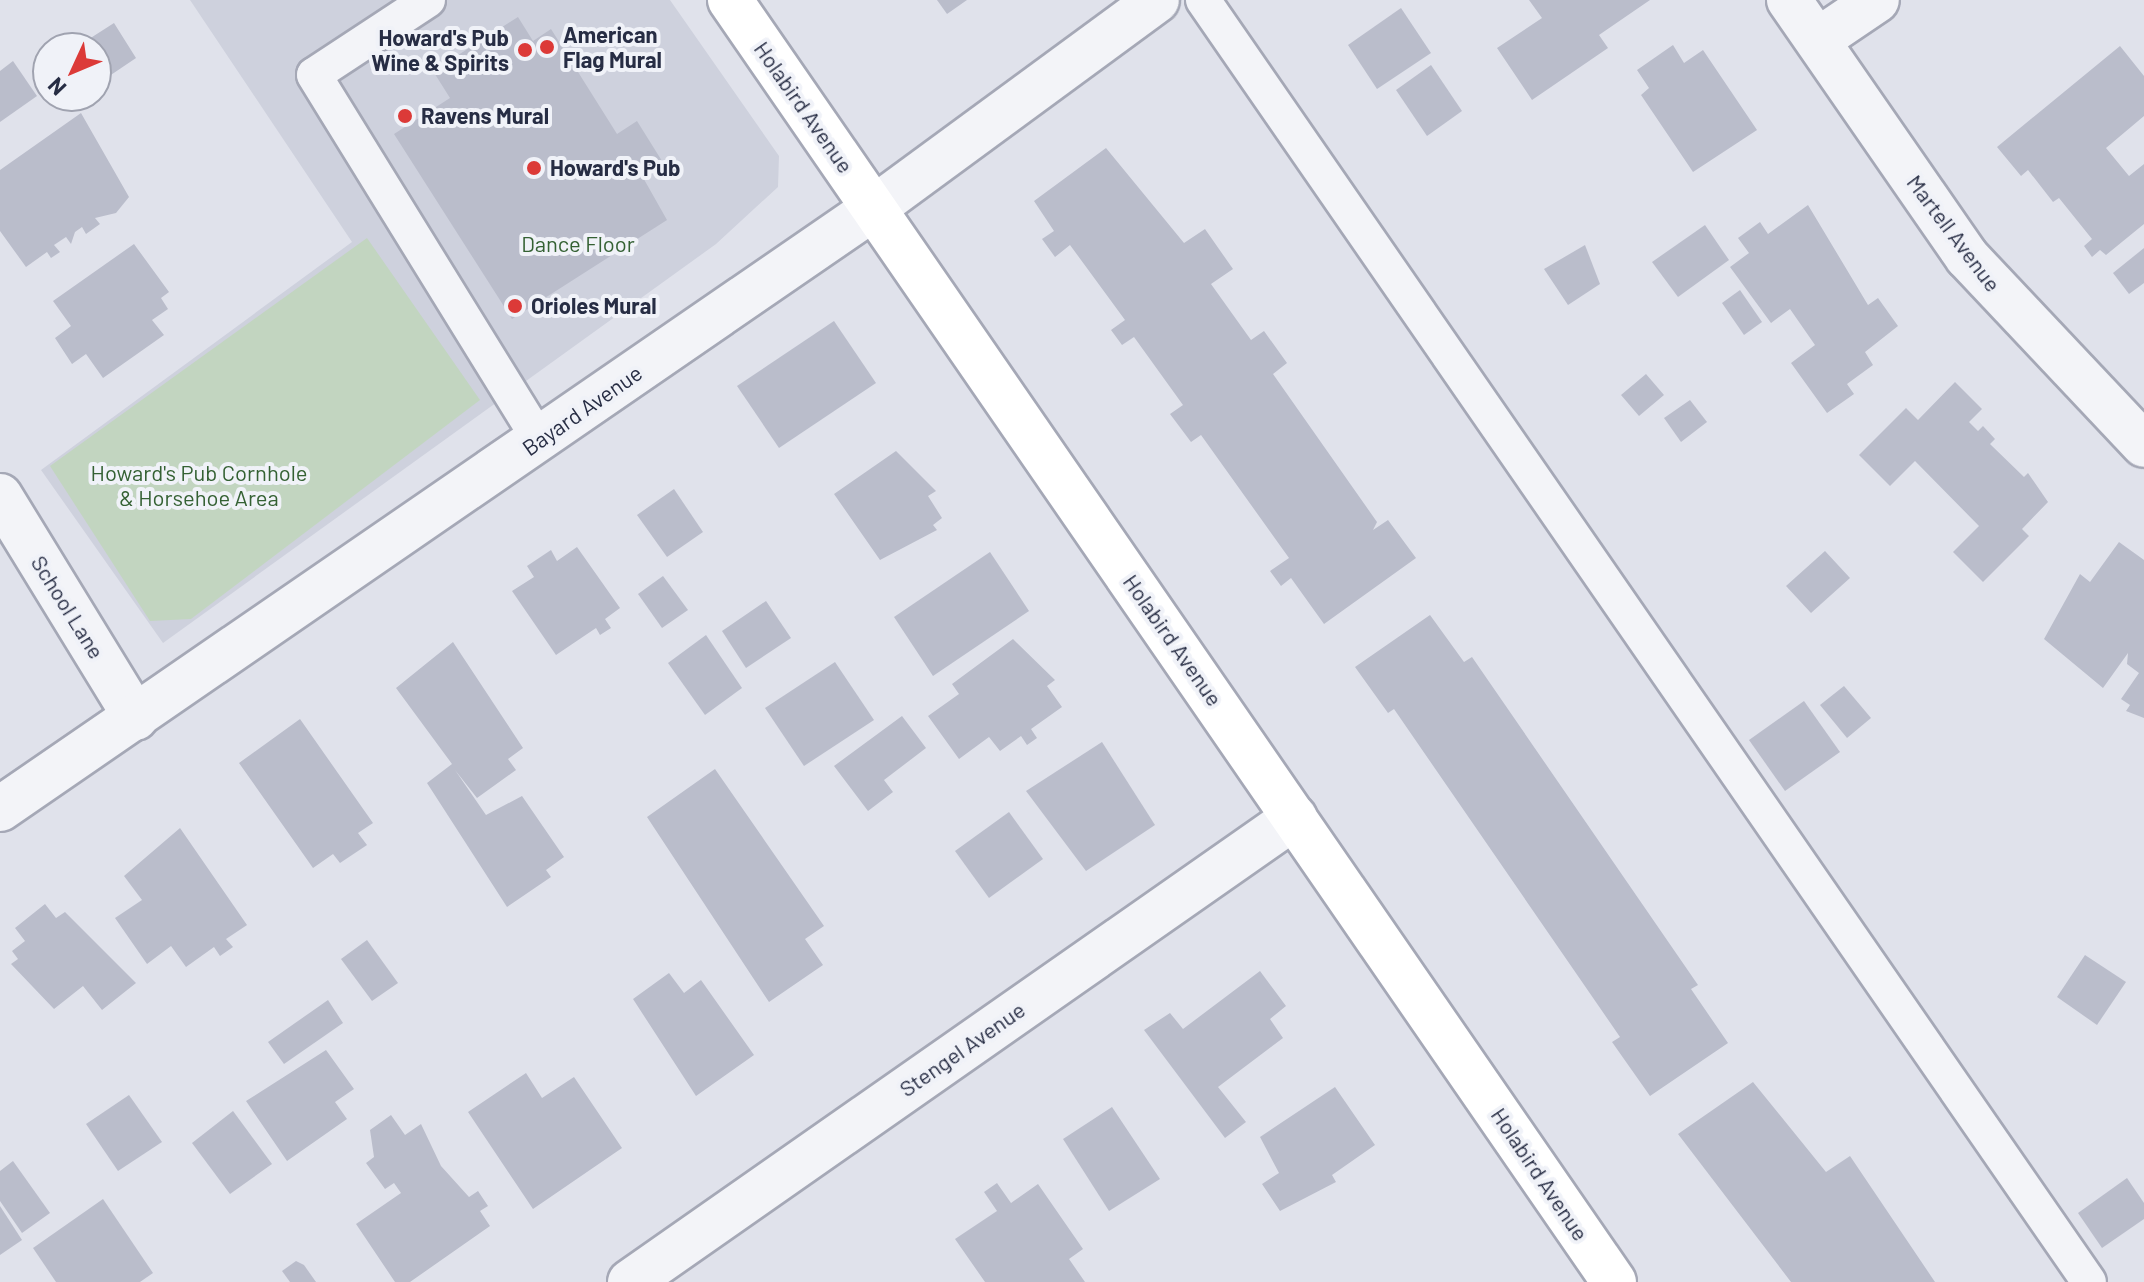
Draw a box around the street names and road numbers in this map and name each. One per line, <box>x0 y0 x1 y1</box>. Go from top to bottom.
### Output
street label: Holabird Avenue <box>749 36 859 178</box>
street label: Martell Avenue <box>1902 169 2006 297</box>
street label: Bayard Avenue <box>517 359 647 461</box>
street label: School Lane <box>26 551 110 663</box>
street label: Holabird Avenue <box>1118 569 1228 711</box>
street label: Stengel Avenue <box>894 996 1030 1102</box>
street label: Holabird Avenue <box>1486 1103 1594 1245</box>

